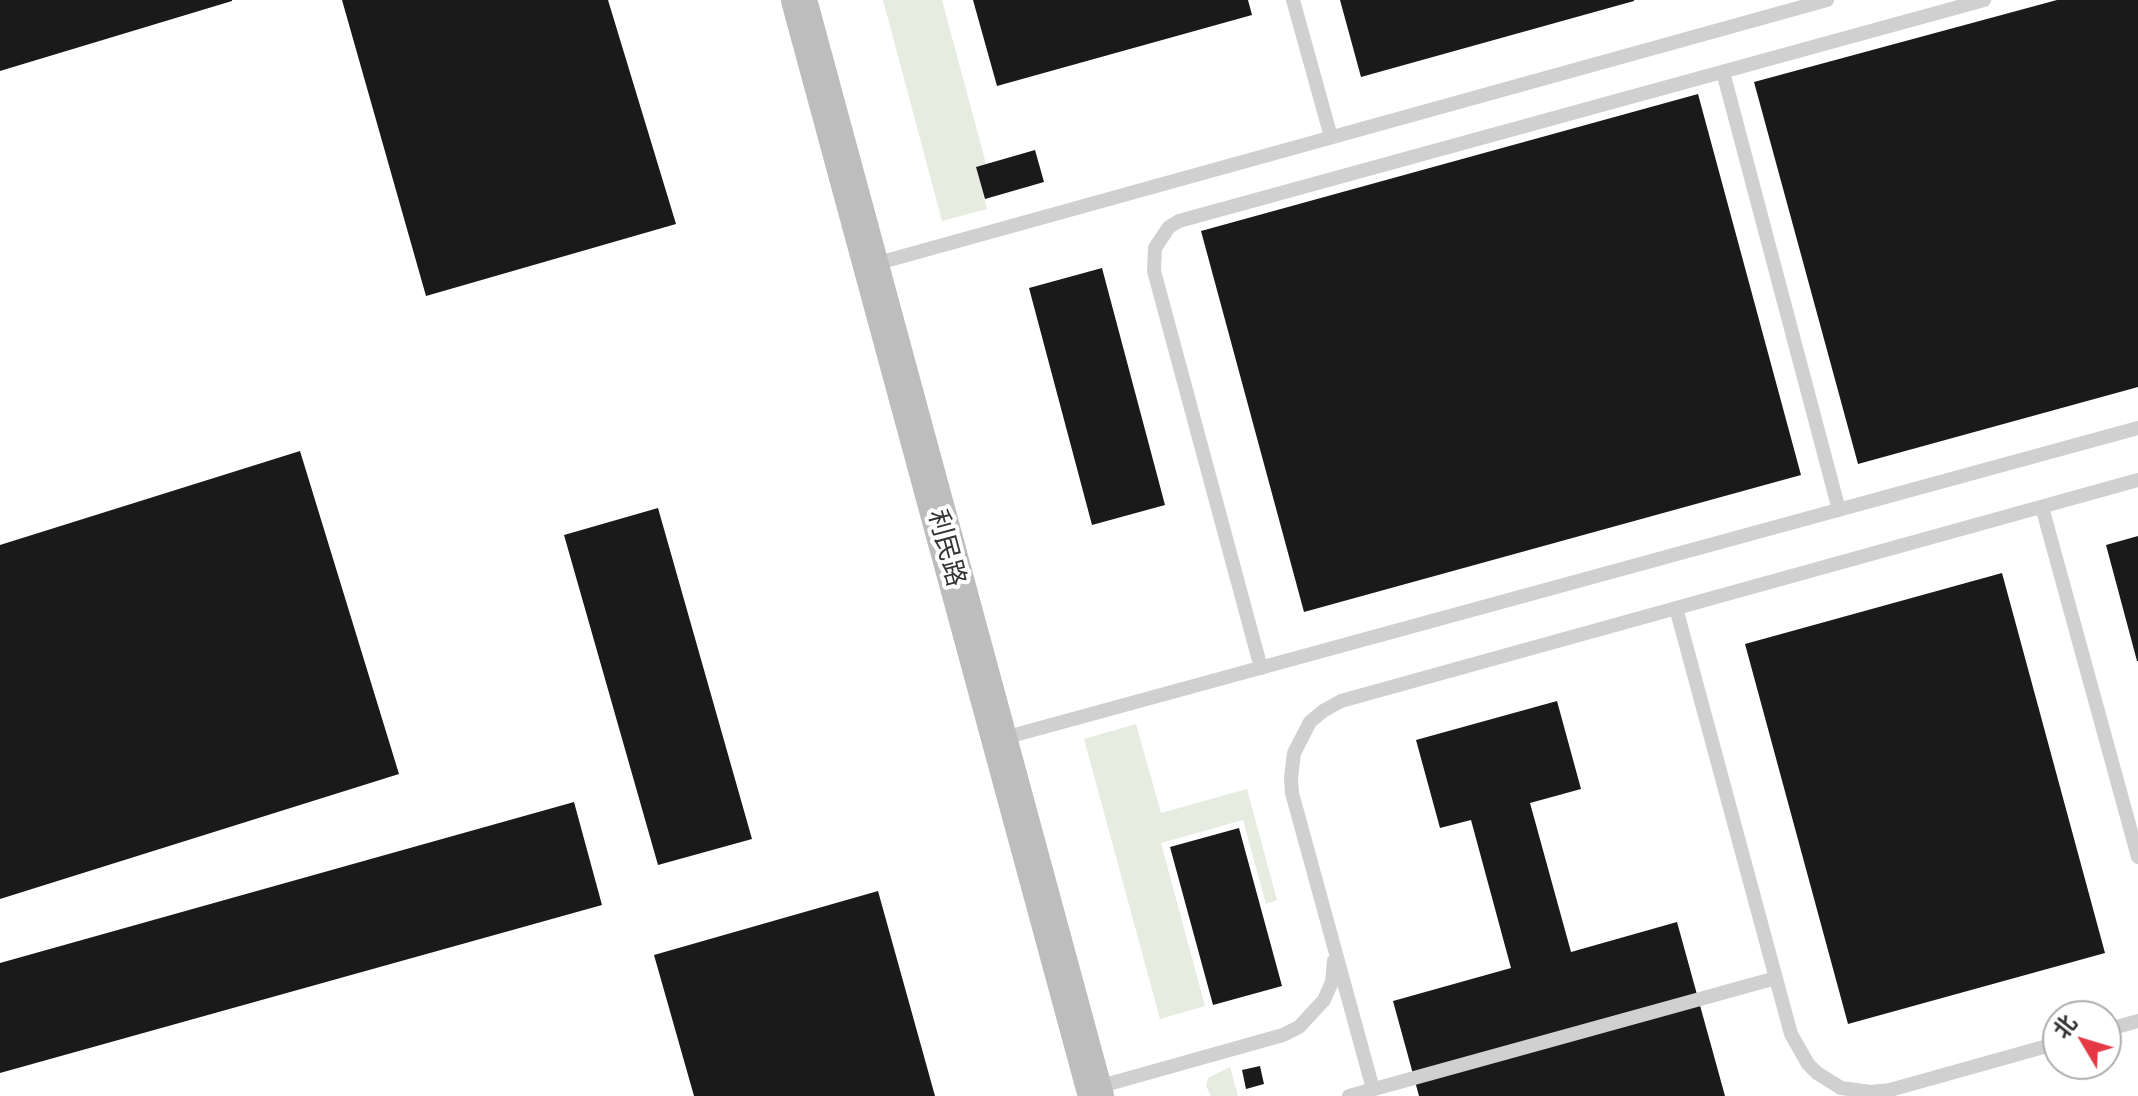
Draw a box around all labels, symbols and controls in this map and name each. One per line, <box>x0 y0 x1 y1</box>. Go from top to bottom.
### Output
street label: 利民路 <box>922 506 972 590</box>
north arrow <box>2042 1000 2122 1080</box>
text: 北 <box>2047 1009 2082 1043</box>

